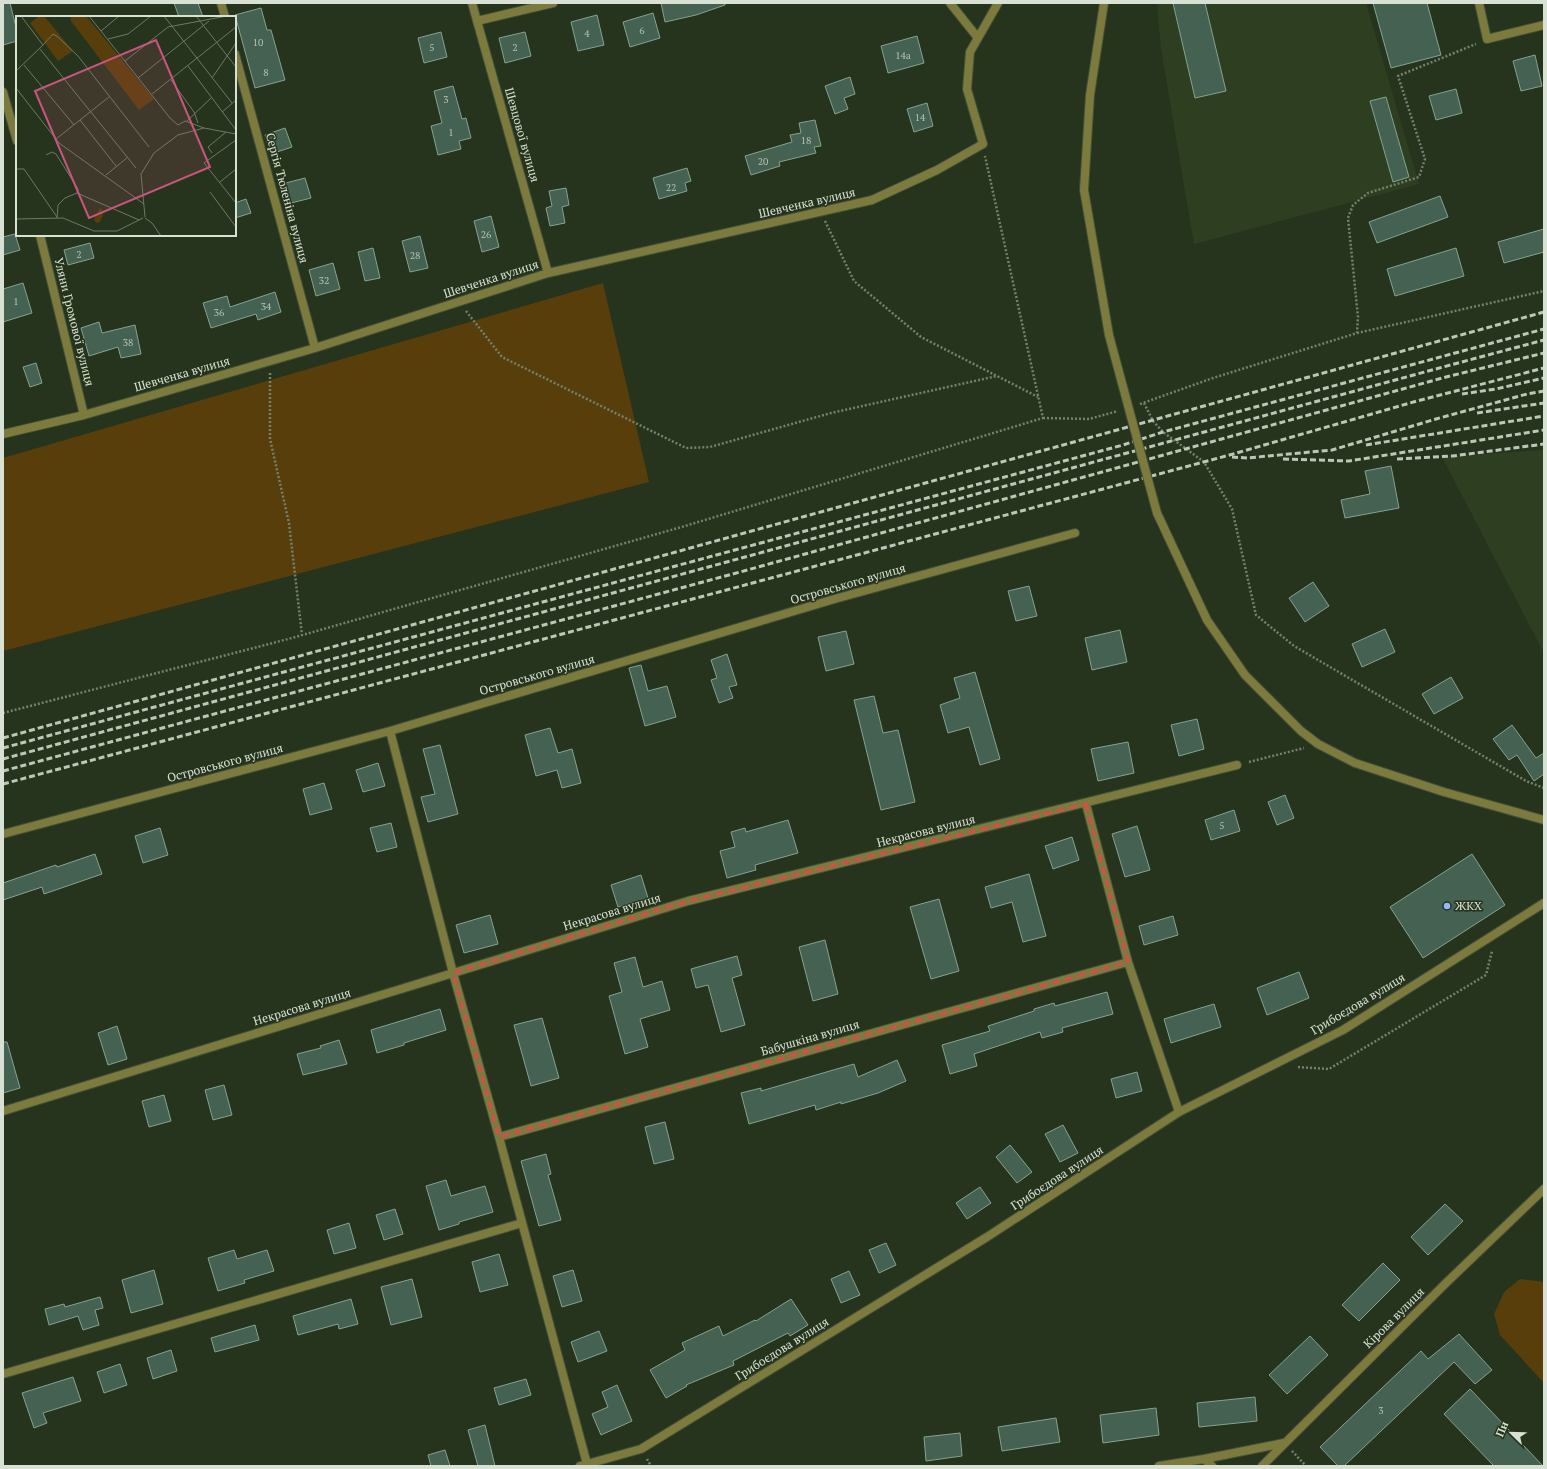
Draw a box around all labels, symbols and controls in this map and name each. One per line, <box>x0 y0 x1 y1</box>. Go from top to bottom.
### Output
inset map <box>16 16 236 236</box>
house number: 6 <box>639 24 645 37</box>
house number: 4 <box>584 27 590 40</box>
house number: 10 <box>253 36 263 49</box>
house number: 5 <box>429 41 435 54</box>
house number: 2 <box>512 41 518 54</box>
house number: 14а <box>895 49 911 62</box>
house number: 8 <box>263 66 269 79</box>
street label: Шевцової вулиця <box>502 86 543 184</box>
house number: 3 <box>443 93 449 106</box>
house number: 14 <box>915 111 926 124</box>
house number: 1 <box>448 126 454 139</box>
street label: Сергія Тюленіна вулиця <box>263 131 312 265</box>
house number: 18 <box>801 134 811 147</box>
house number: 20 <box>758 155 768 168</box>
house number: 22 <box>666 181 676 194</box>
street label: Шевченка вулиця <box>757 184 857 221</box>
house number: 26 <box>481 228 492 241</box>
house number: 2 <box>76 248 82 261</box>
house number: 28 <box>410 249 420 262</box>
street label: Уляни Громової вулиця <box>51 256 98 388</box>
street label: Шевченка вулиця <box>442 256 540 301</box>
house number: 32 <box>319 274 329 287</box>
house number: 1 <box>13 295 19 308</box>
house number: 34 <box>261 300 272 313</box>
house number: 36 <box>214 306 225 319</box>
house number: 38 <box>123 336 133 349</box>
street label: Шевченка вулиця <box>132 353 231 394</box>
street label: Островського вулиця <box>789 560 907 607</box>
street label: Островського вулиця <box>478 651 596 698</box>
street label: Островського вулиця <box>165 740 284 785</box>
street label: Некрасова вулиця <box>875 811 977 850</box>
house number: 5 <box>1219 819 1225 832</box>
street label: Некрасова вулиця <box>561 890 662 933</box>
place label: ЖКХ <box>1455 898 1482 913</box>
marker: ЖКХ <box>1442 901 1452 911</box>
street label: Грибоєдова вулиця <box>1308 970 1408 1038</box>
street label: Некрасова вулиця <box>251 985 352 1028</box>
street label: Бабушкіна вулиця <box>759 1016 861 1059</box>
street label: Грибоєдова вулиця <box>1008 1142 1106 1213</box>
street label: Кірова вулиця <box>1360 1284 1427 1351</box>
street label: Грибоєдова вулиця <box>732 1314 831 1383</box>
house number: 3 <box>1378 1404 1384 1417</box>
north arrow <box>1491 1413 1531 1453</box>
text: Пн <box>1492 1419 1511 1439</box>

